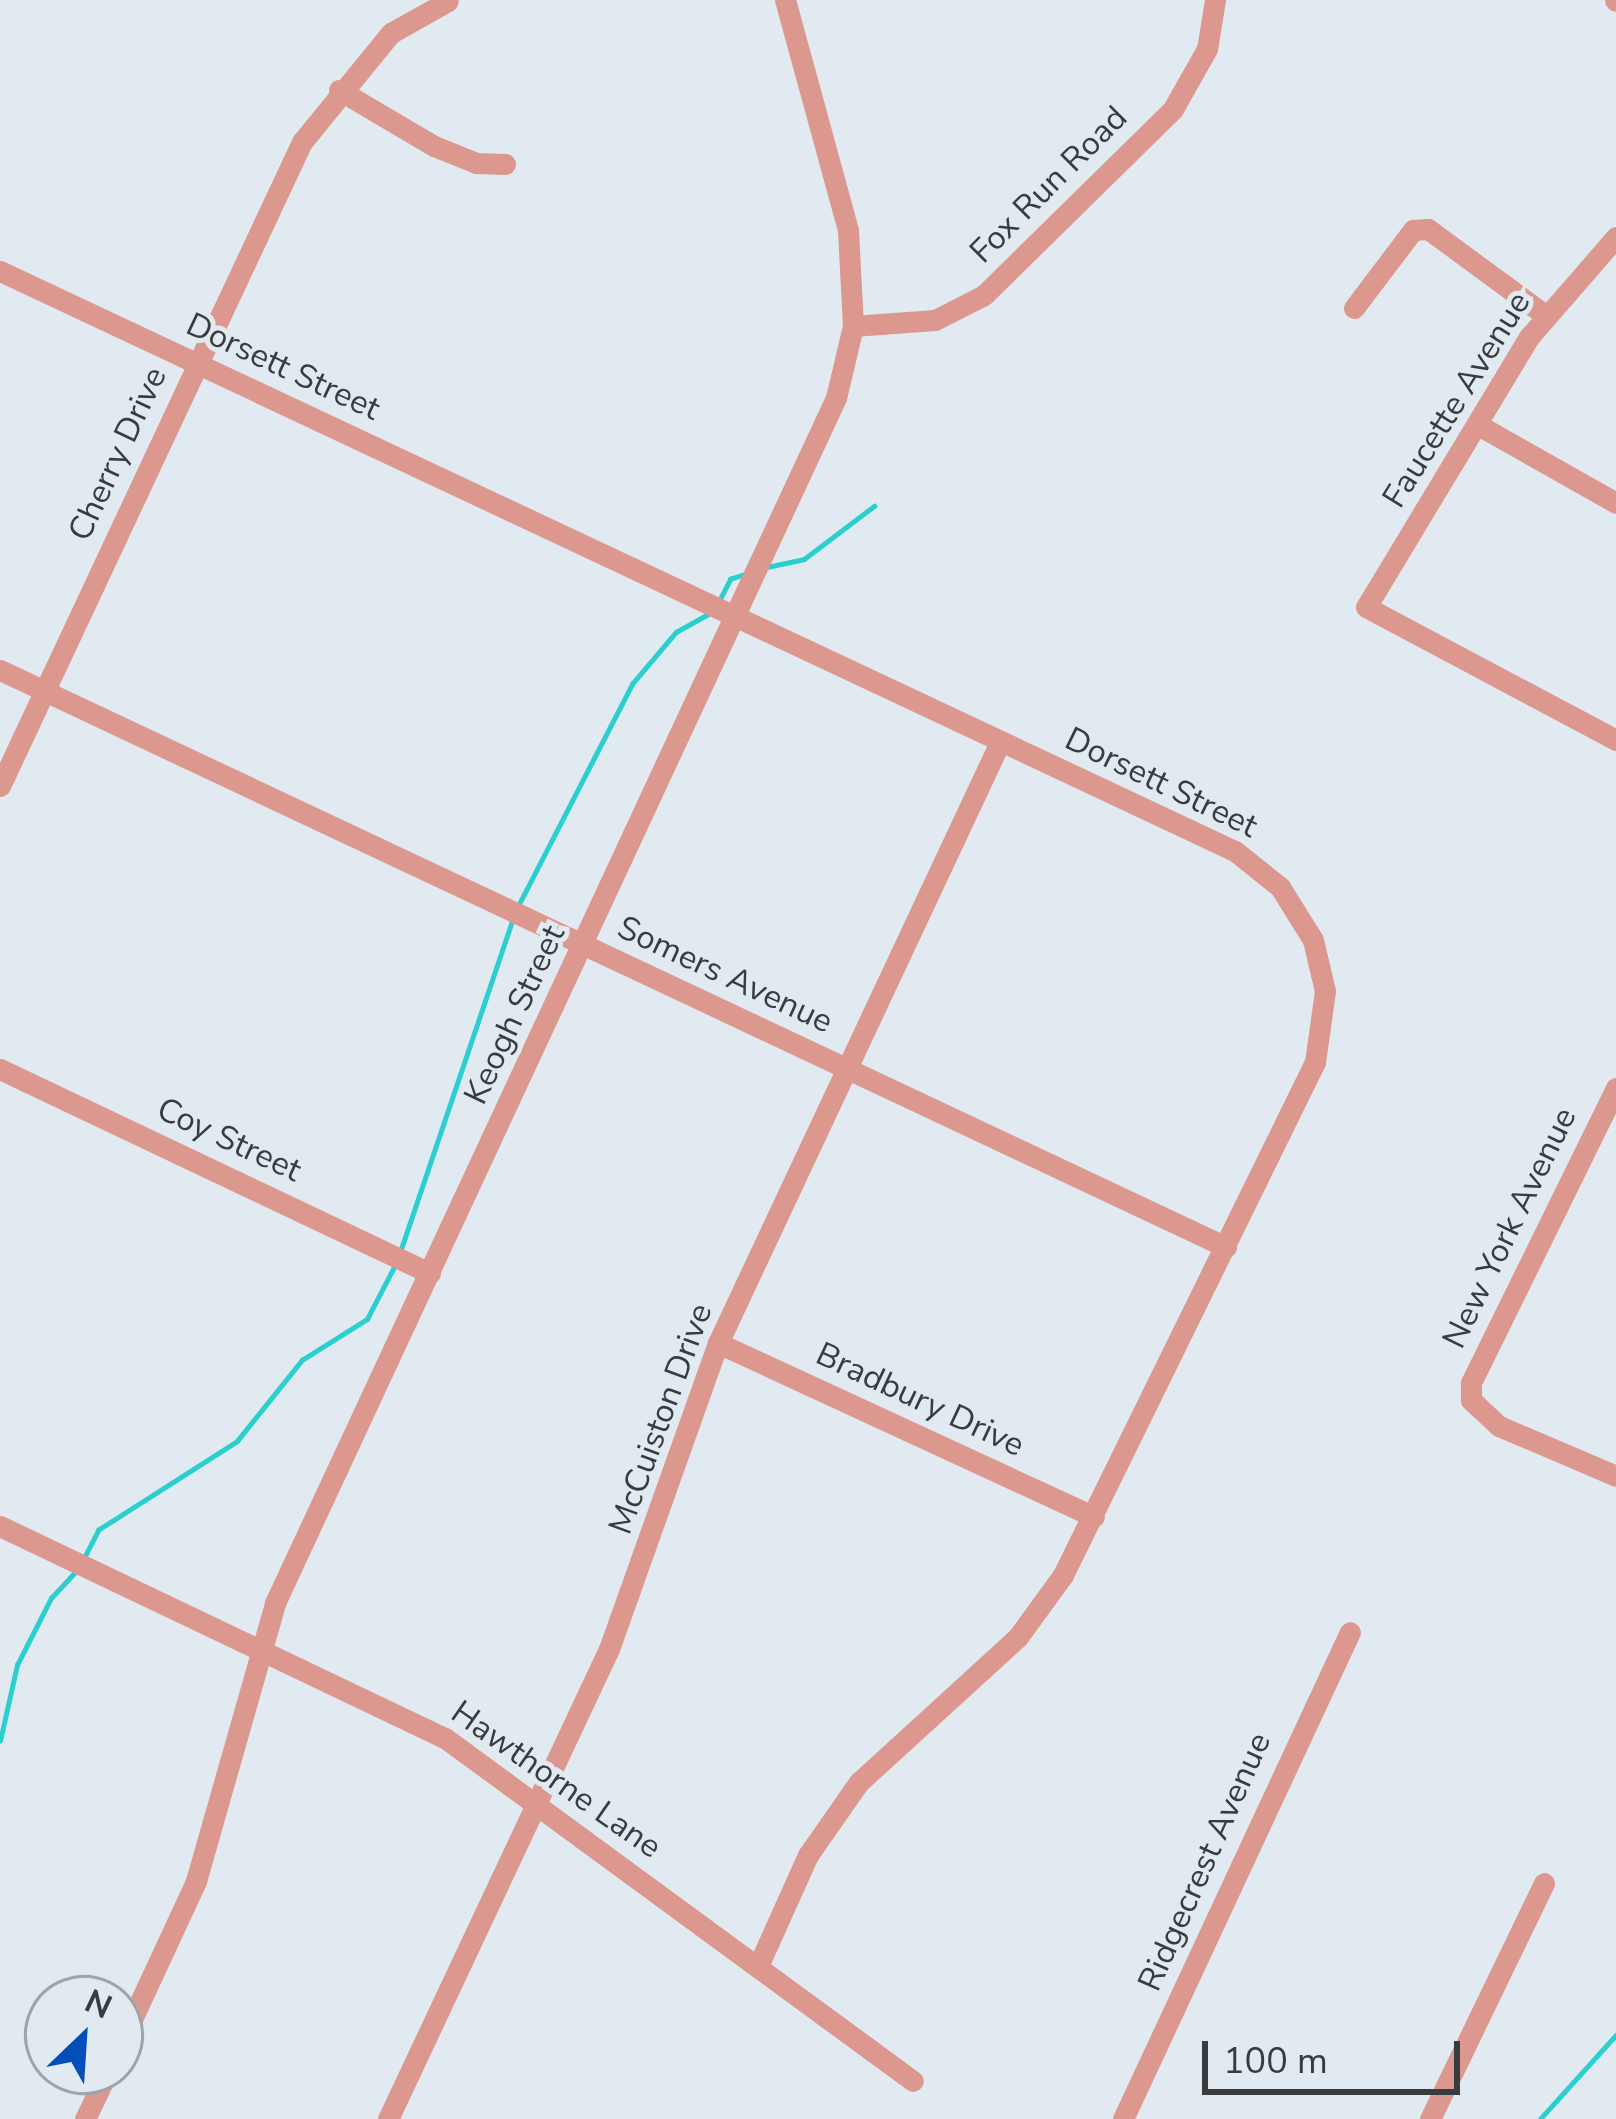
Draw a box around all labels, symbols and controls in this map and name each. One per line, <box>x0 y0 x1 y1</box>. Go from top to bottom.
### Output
street label: Fox Run Road <box>962 98 1136 272</box>
street label: Faucette Avenue <box>1375 285 1539 515</box>
street label: Dorsett Street <box>180 305 386 429</box>
street label: Cherry Drive <box>61 361 175 547</box>
street label: Dorsett Street <box>1058 719 1264 847</box>
street label: Somers Avenue <box>611 908 839 1042</box>
street label: Keogh Street <box>456 919 574 1111</box>
street label: Coy Street <box>151 1089 307 1191</box>
street label: New York Avenue <box>1435 1101 1585 1355</box>
street label: McCuiston Drive <box>601 1298 721 1540</box>
street label: Bradbury Drive <box>810 1335 1030 1465</box>
street label: Hawthorne Lane <box>443 1693 669 1867</box>
street label: Ridgecrest Avenue <box>1130 1727 1280 1997</box>
north arrow <box>24 1975 144 2095</box>
text: N <box>77 1979 119 2030</box>
scale bar <box>1208 2017 1466 2091</box>
text: 100 m <box>1223 2037 1328 2086</box>

